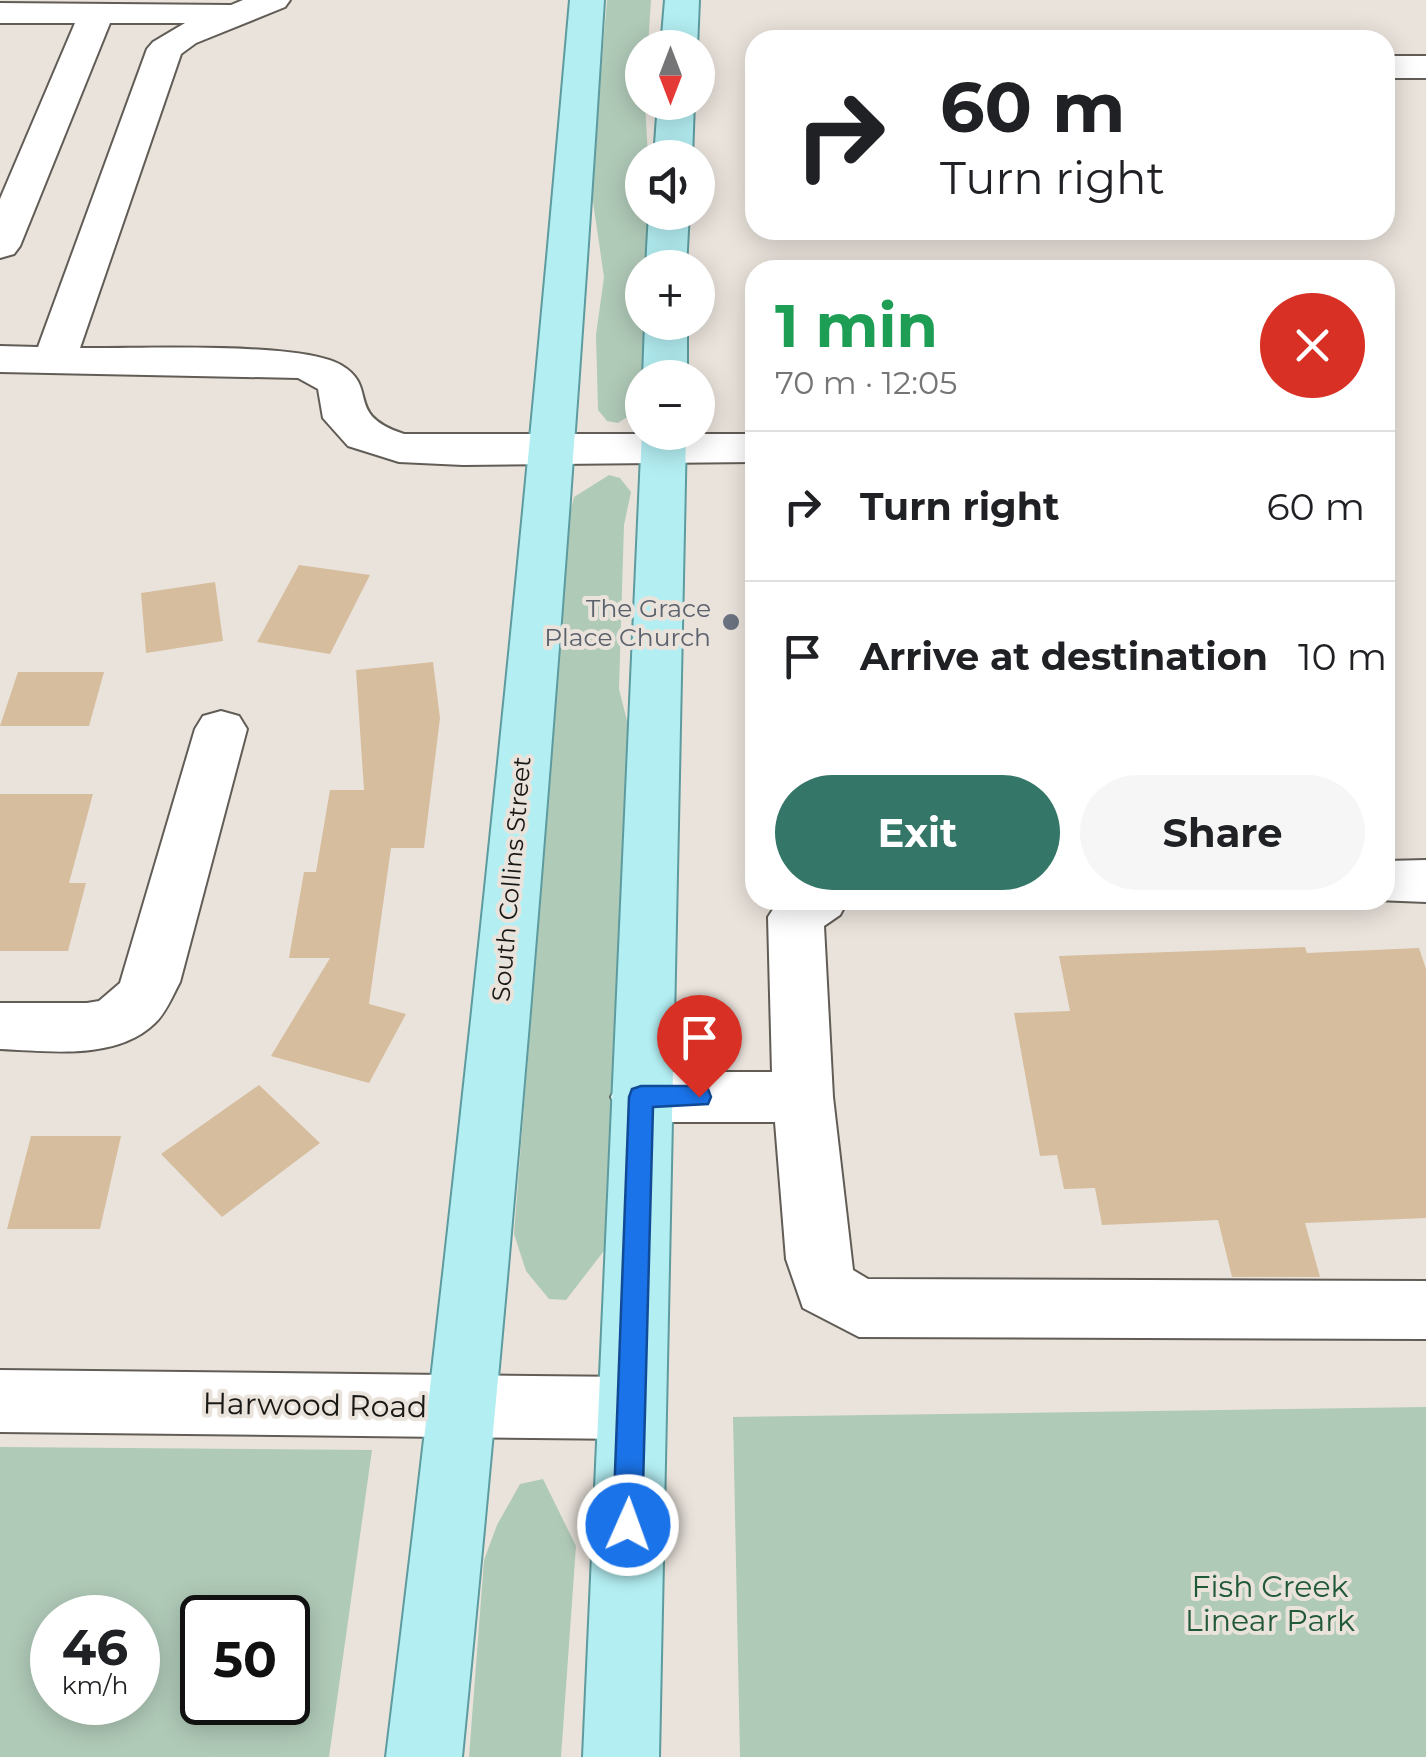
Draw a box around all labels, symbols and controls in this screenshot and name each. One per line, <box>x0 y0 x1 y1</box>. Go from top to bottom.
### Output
north arrow <box>625 30 715 120</box>
map controls <box>625 30 715 450</box>
text: 60 m <box>940 64 1125 150</box>
icon: right <box>775 70 905 200</box>
button: sound <box>625 140 715 230</box>
text: Turn right <box>940 150 1165 205</box>
button: + <box>625 250 715 340</box>
text: 1 min <box>775 289 938 362</box>
button: close <box>1260 293 1365 398</box>
button: − <box>625 360 715 450</box>
text: 70 m · 12:05 <box>775 363 957 402</box>
icon: right <box>775 479 830 534</box>
text: Turn right <box>860 483 1059 530</box>
text: 60 m <box>1266 483 1365 530</box>
place label: The Grace Place Church <box>544 593 711 652</box>
marker: The Grace Place Church <box>720 611 742 633</box>
icon: arrive <box>775 629 830 684</box>
text: Arrive at destination <box>860 633 1268 680</box>
text: 10 m <box>1298 633 1387 680</box>
street label: South Collins Street <box>485 755 537 1003</box>
button: Exit <box>775 775 1060 890</box>
button: Share <box>1080 775 1365 890</box>
pin <box>657 995 742 1098</box>
icon: arrive <box>672 1010 727 1065</box>
street label: Harwood Road <box>202 1385 428 1425</box>
position arrow <box>576 1473 680 1577</box>
park label: Fish Creek Linear Park <box>1185 1568 1355 1639</box>
speed limit sign: 50 <box>180 1595 310 1725</box>
text: 46 <box>62 1617 128 1678</box>
text: km/h <box>62 1670 128 1700</box>

